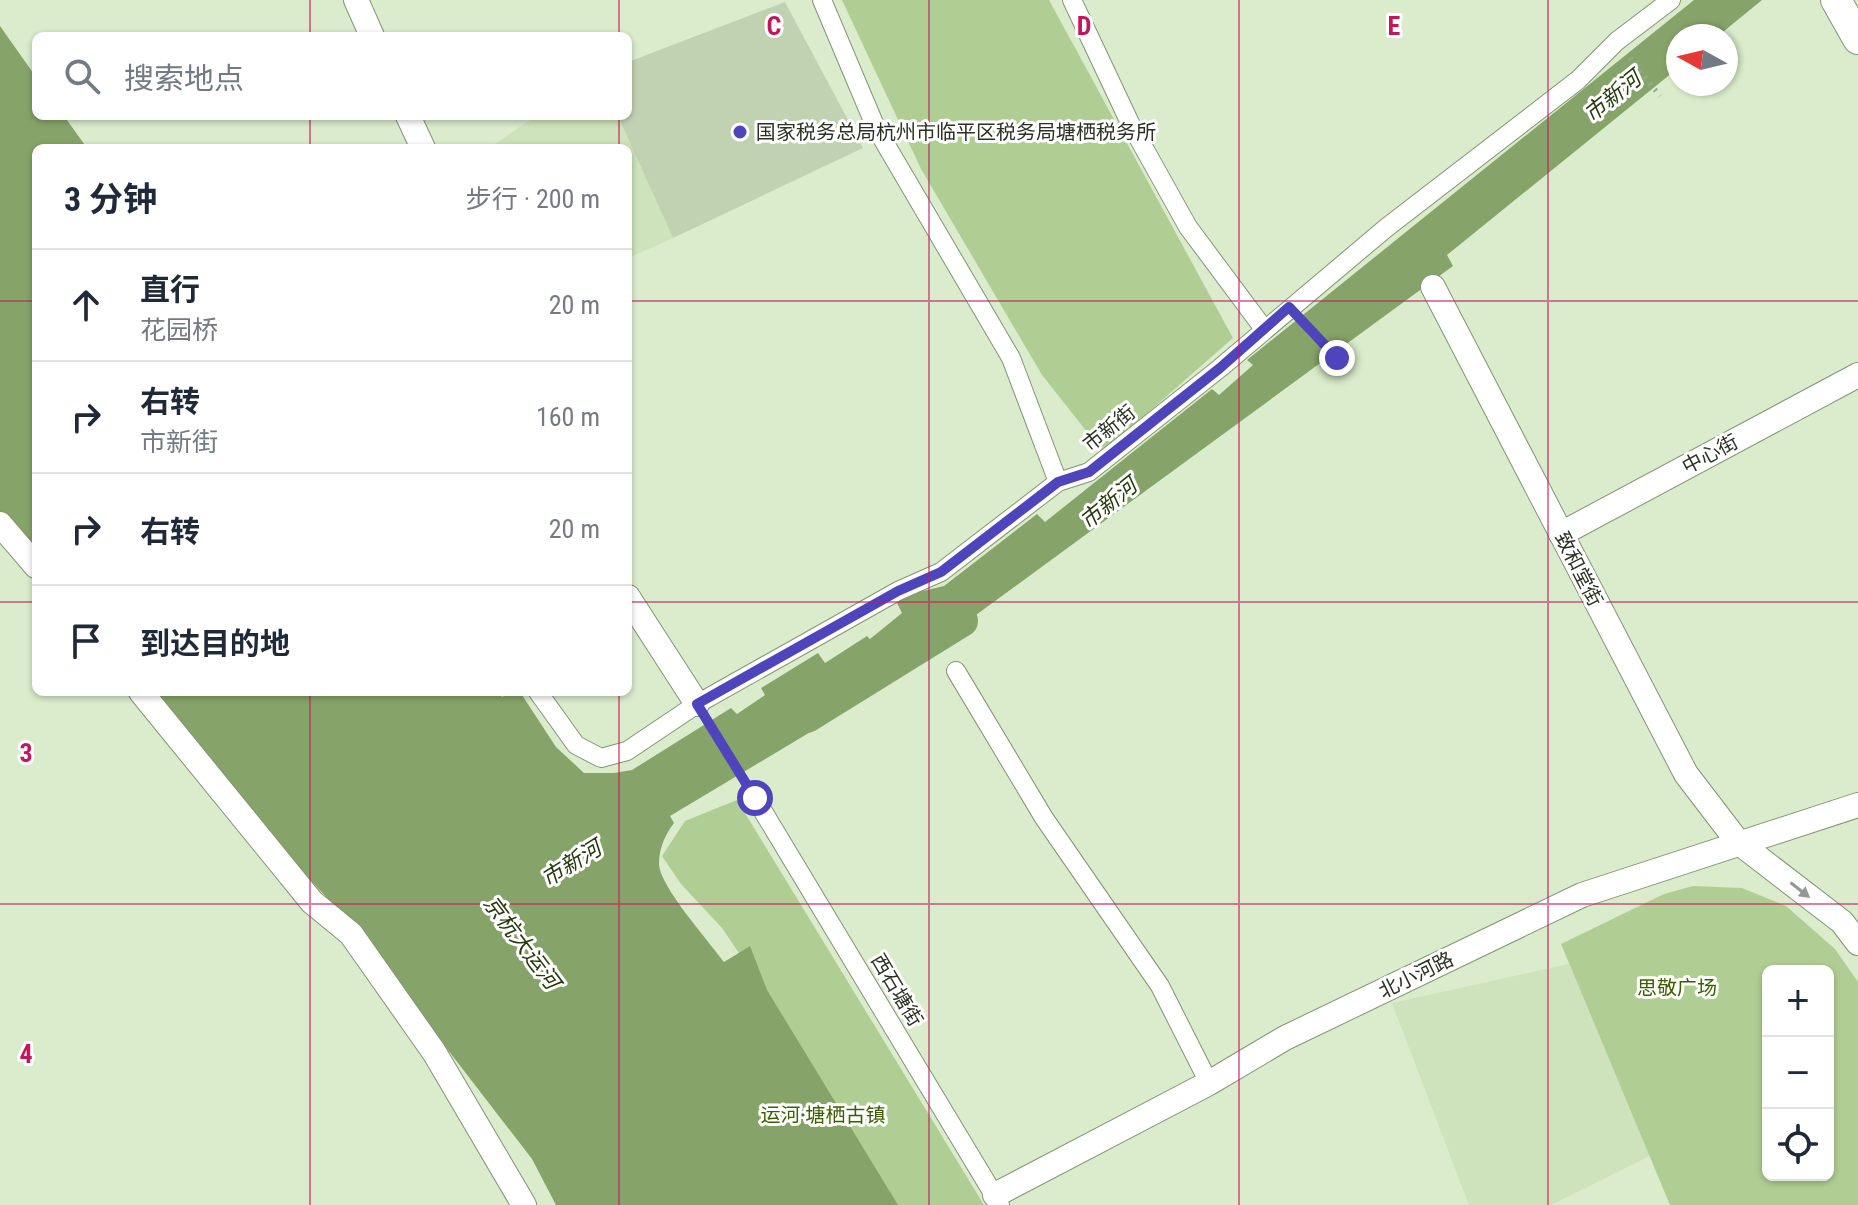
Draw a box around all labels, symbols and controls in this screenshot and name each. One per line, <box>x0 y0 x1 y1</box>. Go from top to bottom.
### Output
text: C <box>767 11 782 41</box>
text: D <box>1077 11 1091 41</box>
text: E <box>1388 11 1401 41</box>
north arrow <box>1666 24 1738 96</box>
search box <box>32 32 632 120</box>
icon: search <box>60 54 104 98</box>
text: 搜索地点 <box>124 61 244 96</box>
water label: 市新河 <box>1579 63 1649 127</box>
place label: 国家税务总局杭州市临平区税务局塘栖税务所 <box>756 120 1156 144</box>
marker: 国家税务总局杭州市临平区税务局塘栖税务所 <box>731 123 749 141</box>
text: 3 分钟 <box>64 179 157 219</box>
text: 步行 · 200 m <box>466 184 600 214</box>
text: 直行 <box>140 272 200 307</box>
icon: ahead <box>64 283 108 327</box>
text: 20 m <box>549 290 600 320</box>
text: 花园桥 <box>140 315 218 345</box>
route end <box>1319 340 1355 376</box>
text: 右转 <box>140 384 200 419</box>
icon: right <box>64 395 108 439</box>
street label: 市新街 <box>1078 400 1140 456</box>
text: 160 m <box>536 402 600 432</box>
text: 市新街 <box>140 427 218 457</box>
street label: 中心街 <box>1678 429 1742 479</box>
water label: 市新河 <box>1075 470 1145 534</box>
icon: right <box>64 507 108 551</box>
text: 右转 <box>140 514 200 549</box>
text: 20 m <box>549 514 600 544</box>
street label: 致和堂街 <box>1550 528 1608 610</box>
icon: arrive <box>64 619 108 663</box>
text: 到达目的地 <box>140 626 290 661</box>
text: 3 <box>19 738 33 768</box>
route start <box>737 780 773 816</box>
water label: 市新河 <box>537 833 609 892</box>
one-way arrow <box>1790 881 1810 897</box>
water label: 京杭大运河 <box>479 891 567 997</box>
street label: 北小河路 <box>1375 947 1457 1003</box>
street label: 西石塘街 <box>866 950 928 1030</box>
map controls <box>1762 965 1834 1181</box>
button: + <box>1762 965 1834 1037</box>
park label: 思敬广场 <box>1637 976 1717 1000</box>
button: − <box>1762 1037 1834 1109</box>
text: 4 <box>19 1039 33 1069</box>
park label: 运河·塘栖古镇 <box>761 1103 885 1127</box>
button: locate <box>1762 1109 1834 1181</box>

